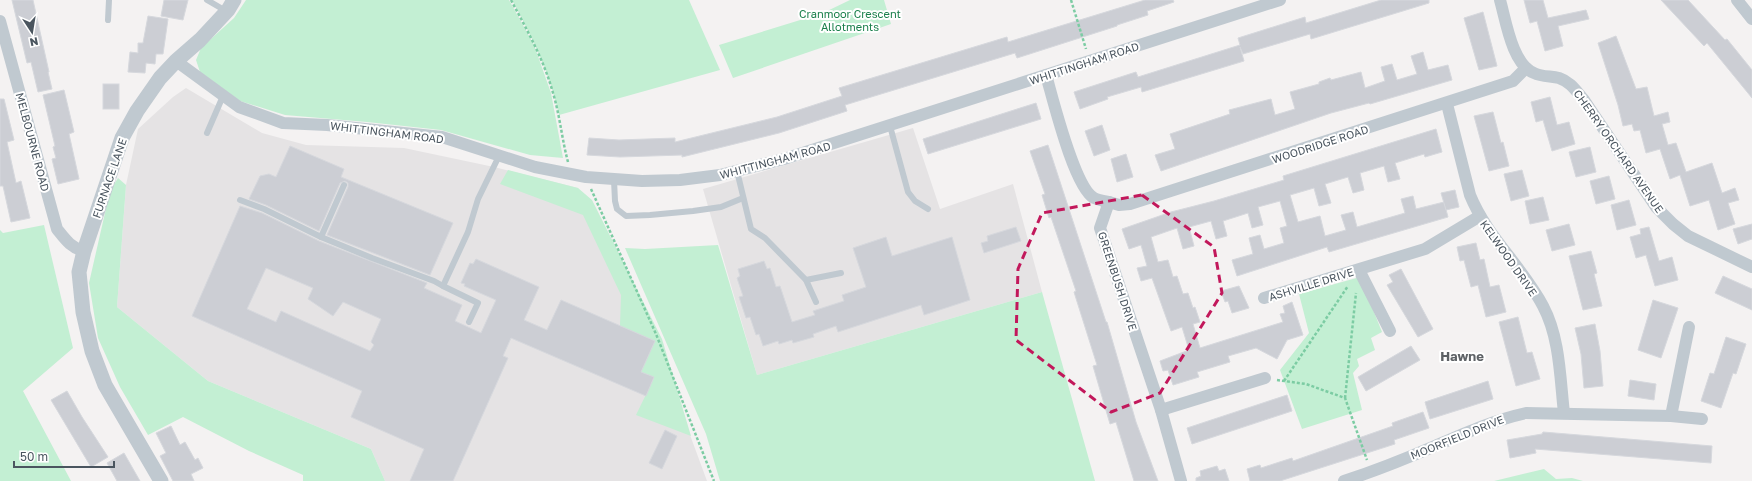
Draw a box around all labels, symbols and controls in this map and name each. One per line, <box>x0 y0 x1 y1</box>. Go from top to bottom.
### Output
park label: Cranmoor Crescent Allotments <box>799 7 901 33</box>
north arrow <box>12 12 52 52</box>
text: N <box>29 35 40 49</box>
street label: WHITTINGHAM ROAD <box>1028 39 1141 87</box>
street label: CHERRY ORCHARD AVENUE <box>1571 87 1667 215</box>
street label: MELBOURNE ROAD <box>14 91 53 193</box>
street label: WHITTINGHAM ROAD <box>329 119 445 145</box>
street label: WOODRIDGE ROAD <box>1270 122 1370 166</box>
street label: FURNACE LANE <box>89 136 129 220</box>
street label: WHITTINGHAM ROAD <box>718 139 832 181</box>
street label: KELWOOD DRIVE <box>1478 217 1540 299</box>
street label: GREENBUSH DRIVE <box>1096 230 1140 332</box>
street label: ASHVILLE DRIVE <box>1267 265 1355 303</box>
district label: Hawne <box>1440 348 1484 364</box>
street label: MOORFIELD DRIVE <box>1408 412 1506 462</box>
scale bar <box>14 443 114 469</box>
text: 50 m <box>20 449 48 464</box>

